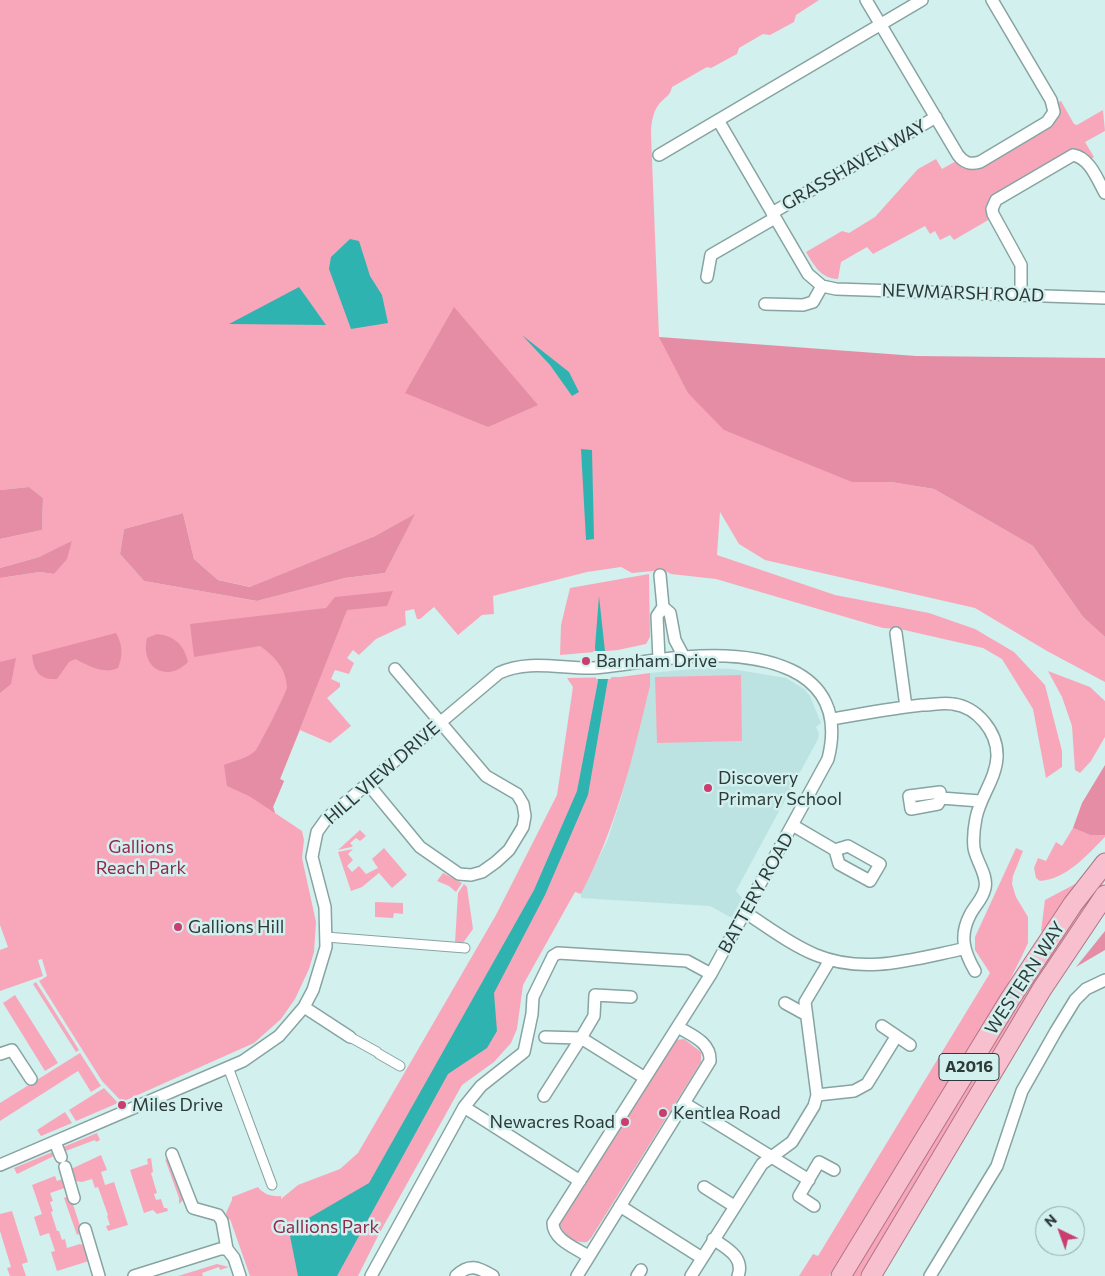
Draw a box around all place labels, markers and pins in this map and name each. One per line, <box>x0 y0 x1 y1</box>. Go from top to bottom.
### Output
place label: Barnham Drive <box>596 650 717 672</box>
marker: Barnham Drive <box>580 655 592 667</box>
place label: Discovery Primary School <box>718 767 842 810</box>
marker: Discovery Primary School <box>702 782 714 794</box>
place label: Gallions Hill <box>188 916 284 938</box>
marker: Gallions Hill <box>172 921 184 933</box>
place label: Miles Drive <box>132 1094 223 1116</box>
marker: Miles Drive <box>116 1099 128 1111</box>
place label: Kentlea Road <box>673 1102 781 1124</box>
marker: Kentlea Road <box>657 1107 669 1119</box>
place label: Newacres Road <box>490 1111 615 1133</box>
marker: Newacres Road <box>619 1116 631 1128</box>

